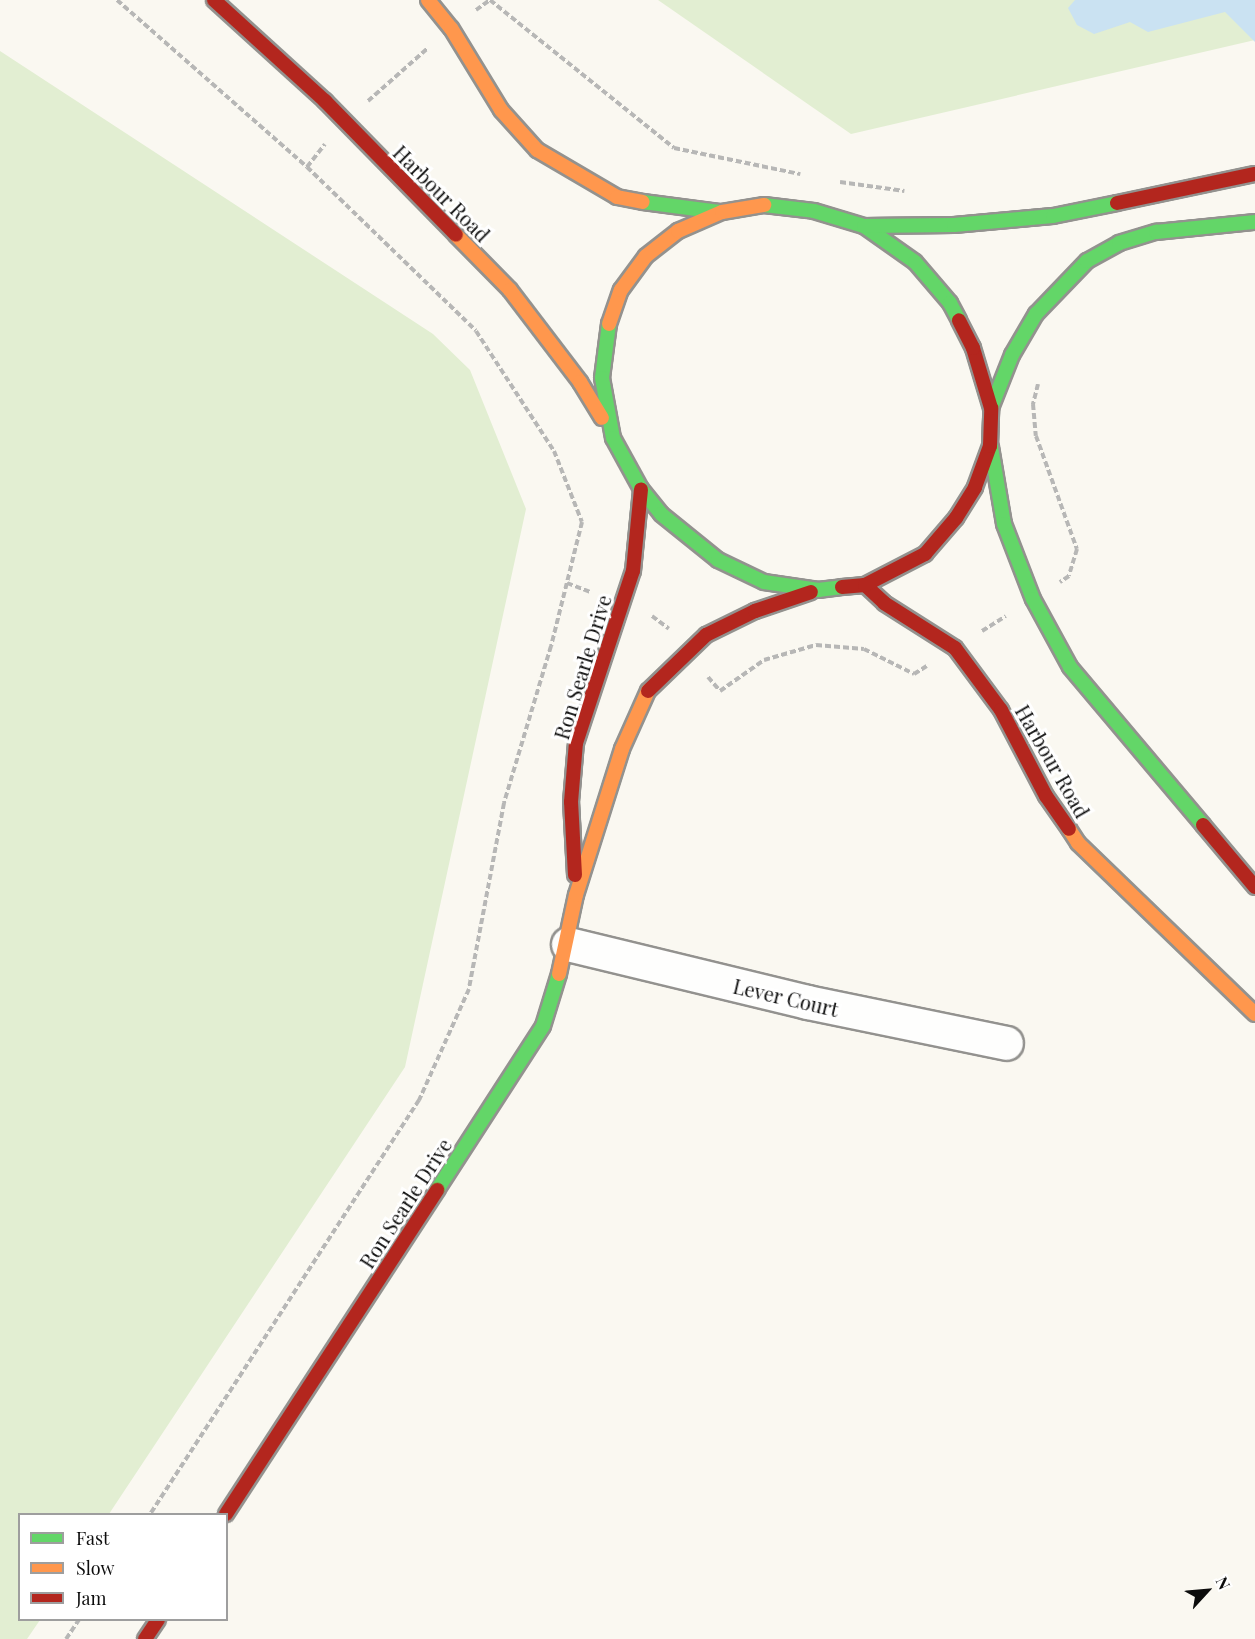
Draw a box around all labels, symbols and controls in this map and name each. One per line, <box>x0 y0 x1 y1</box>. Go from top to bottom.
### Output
street label: Harbour Road <box>389 140 495 246</box>
street label: Ron Searle Drive <box>549 592 615 742</box>
street label: Harbour Road <box>1011 700 1095 822</box>
street label: Lever Court <box>731 973 841 1021</box>
street label: Ron Searle Drive <box>354 1134 456 1272</box>
legend <box>18 1513 228 1621</box>
text: Fast <box>76 1526 109 1550</box>
text: Slow <box>76 1556 114 1580</box>
north arrow <box>1177 1561 1237 1621</box>
text: N <box>1212 1573 1236 1593</box>
text: Jam <box>76 1586 106 1610</box>

